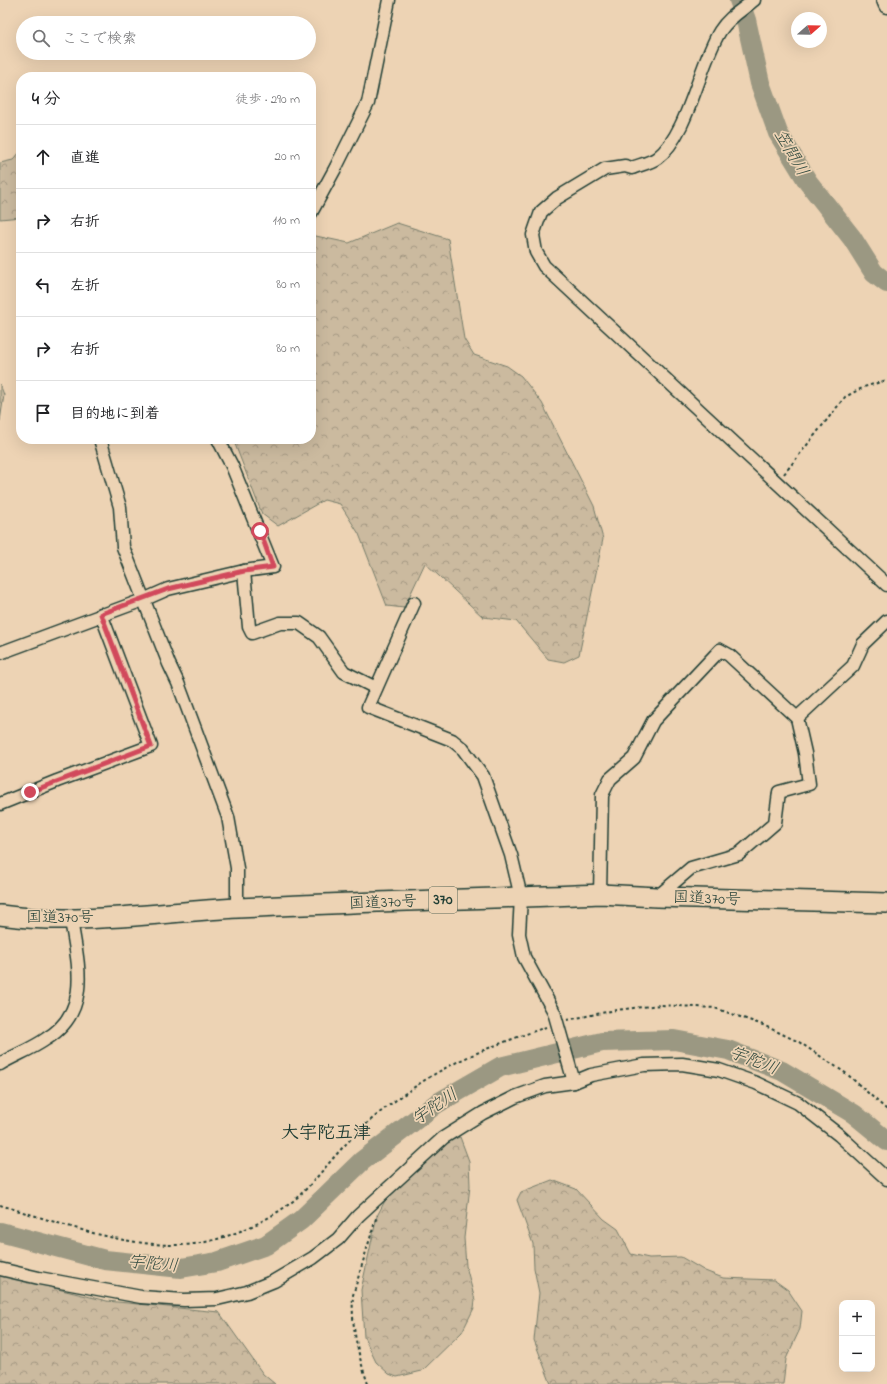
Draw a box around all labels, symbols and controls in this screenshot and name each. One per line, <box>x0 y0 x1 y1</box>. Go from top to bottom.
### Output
north arrow <box>791 12 827 48</box>
search box <box>16 16 316 60</box>
icon: search <box>30 27 52 49</box>
text: ここで検索 <box>62 28 137 50</box>
text: 4 分 <box>32 87 60 112</box>
text: 徒歩 · 290 m <box>235 90 300 109</box>
water label: 笠間川 <box>767 125 815 181</box>
icon: ahead <box>32 146 54 168</box>
text: 直進 <box>70 147 100 169</box>
text: 20 m <box>275 147 300 166</box>
icon: right <box>32 210 54 232</box>
text: 右折 <box>70 211 100 233</box>
text: 110 m <box>273 211 300 230</box>
icon: left <box>32 274 54 296</box>
text: 左折 <box>70 275 100 297</box>
text: 80 m <box>276 275 300 294</box>
icon: right <box>32 338 54 360</box>
text: 右折 <box>70 339 100 361</box>
text: 80 m <box>276 339 300 358</box>
icon: arrive <box>32 402 54 424</box>
text: 目的地に到着 <box>70 403 160 425</box>
route start <box>251 522 269 540</box>
route end <box>21 783 39 801</box>
street label: 国道370号 <box>673 886 741 912</box>
road number: 370 <box>429 887 457 913</box>
street label: 国道370号 <box>349 890 417 916</box>
street label: 国道370号 <box>26 906 94 930</box>
water label: 宇陀川 <box>726 1040 782 1082</box>
water label: 宇陀川 <box>407 1082 463 1132</box>
district label: 大宇陀五津 <box>281 1121 371 1147</box>
water label: 宇陀川 <box>127 1249 179 1279</box>
map controls <box>839 1300 875 1372</box>
button: + <box>839 1300 875 1336</box>
button: − <box>839 1336 875 1372</box>

